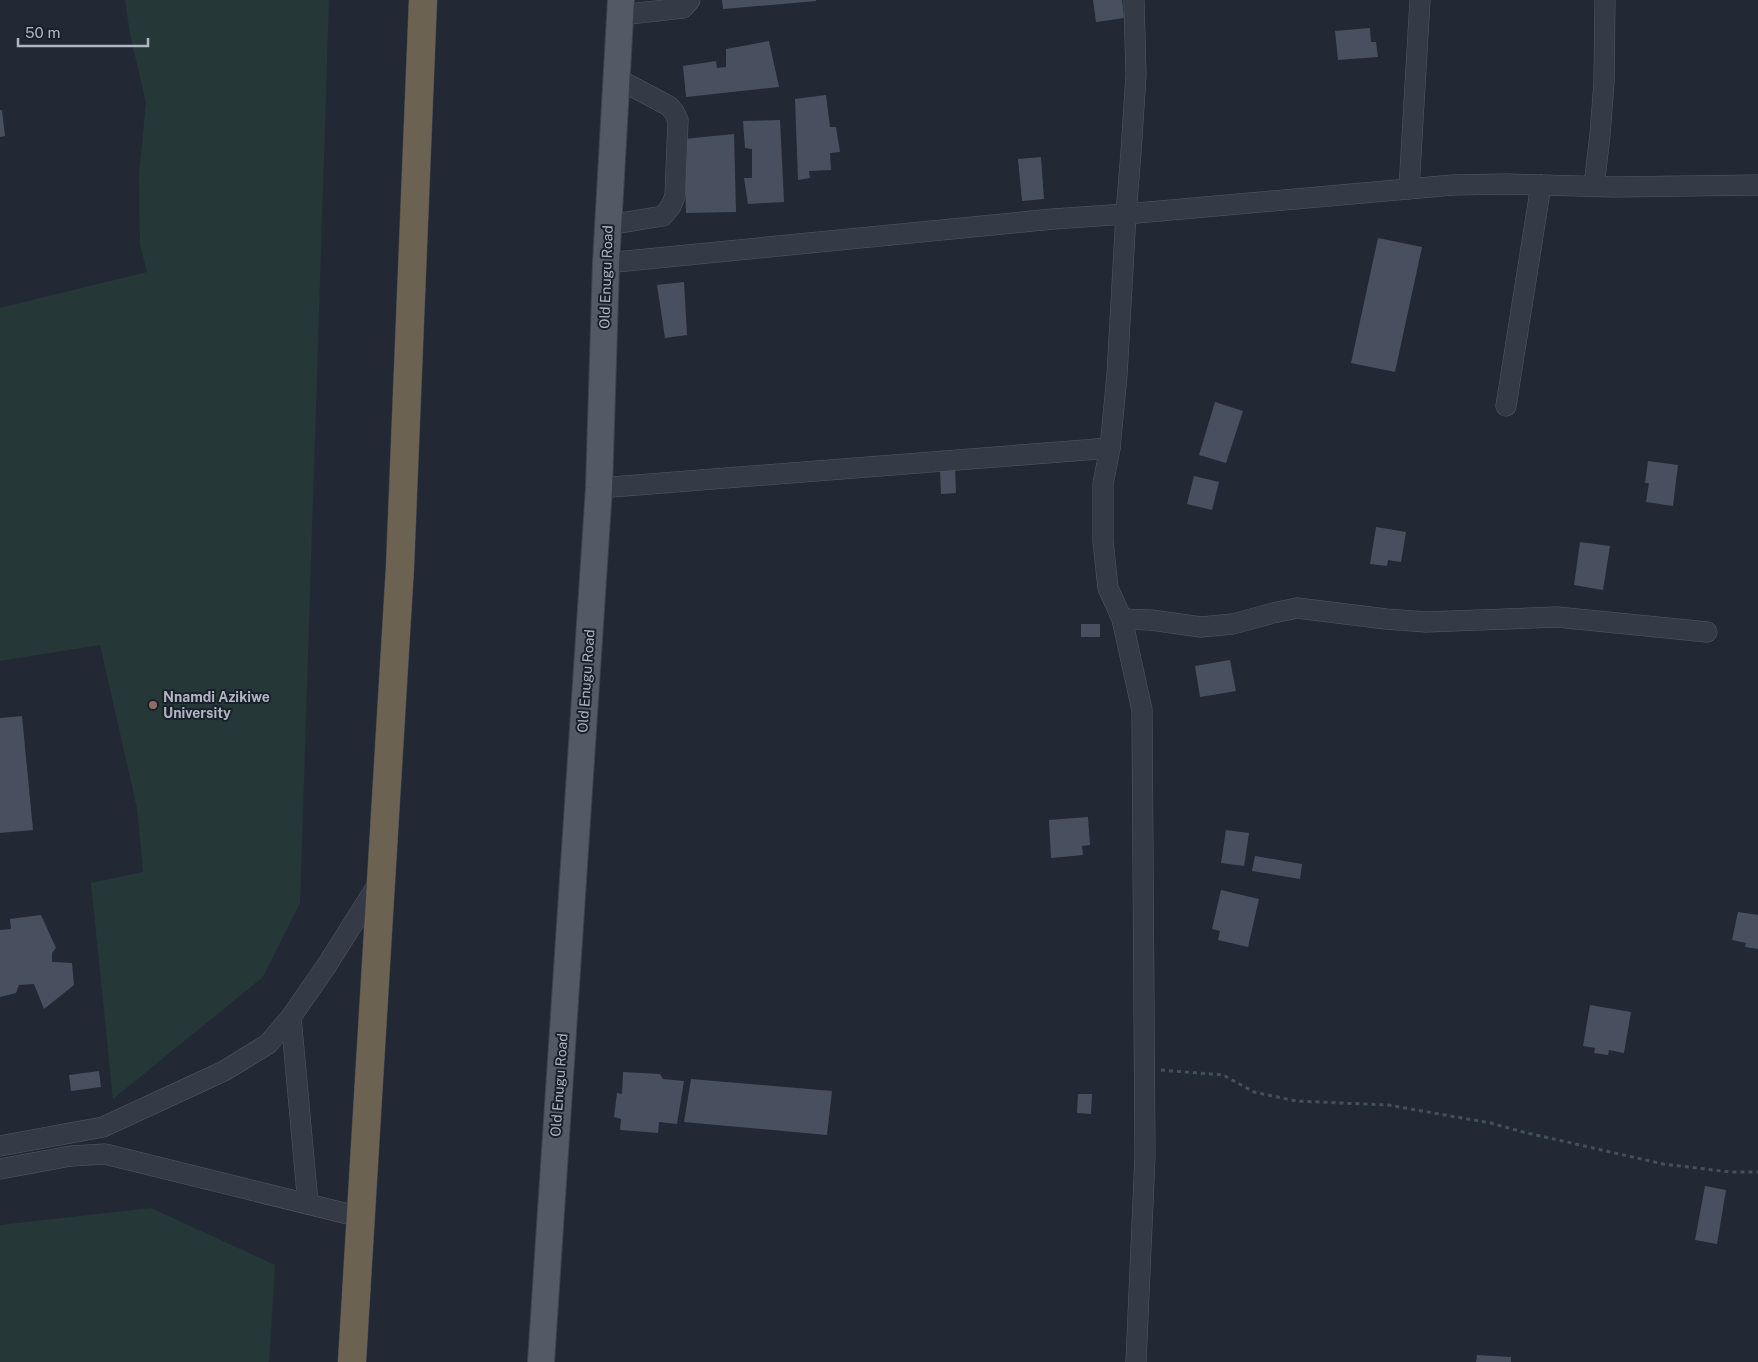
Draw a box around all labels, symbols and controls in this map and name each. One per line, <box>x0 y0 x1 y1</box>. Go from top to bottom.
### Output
scale bar <box>18 15 148 47</box>
text: 50 m <box>25 24 60 41</box>
street label: Old Enugu Road <box>596 225 616 329</box>
street label: Old Enugu Road <box>574 629 598 733</box>
place label: Nnamdi Azikiwe University <box>163 689 270 721</box>
marker: Nnamdi Azikiwe University <box>147 699 159 711</box>
street label: Old Enugu Road <box>547 1033 571 1137</box>

